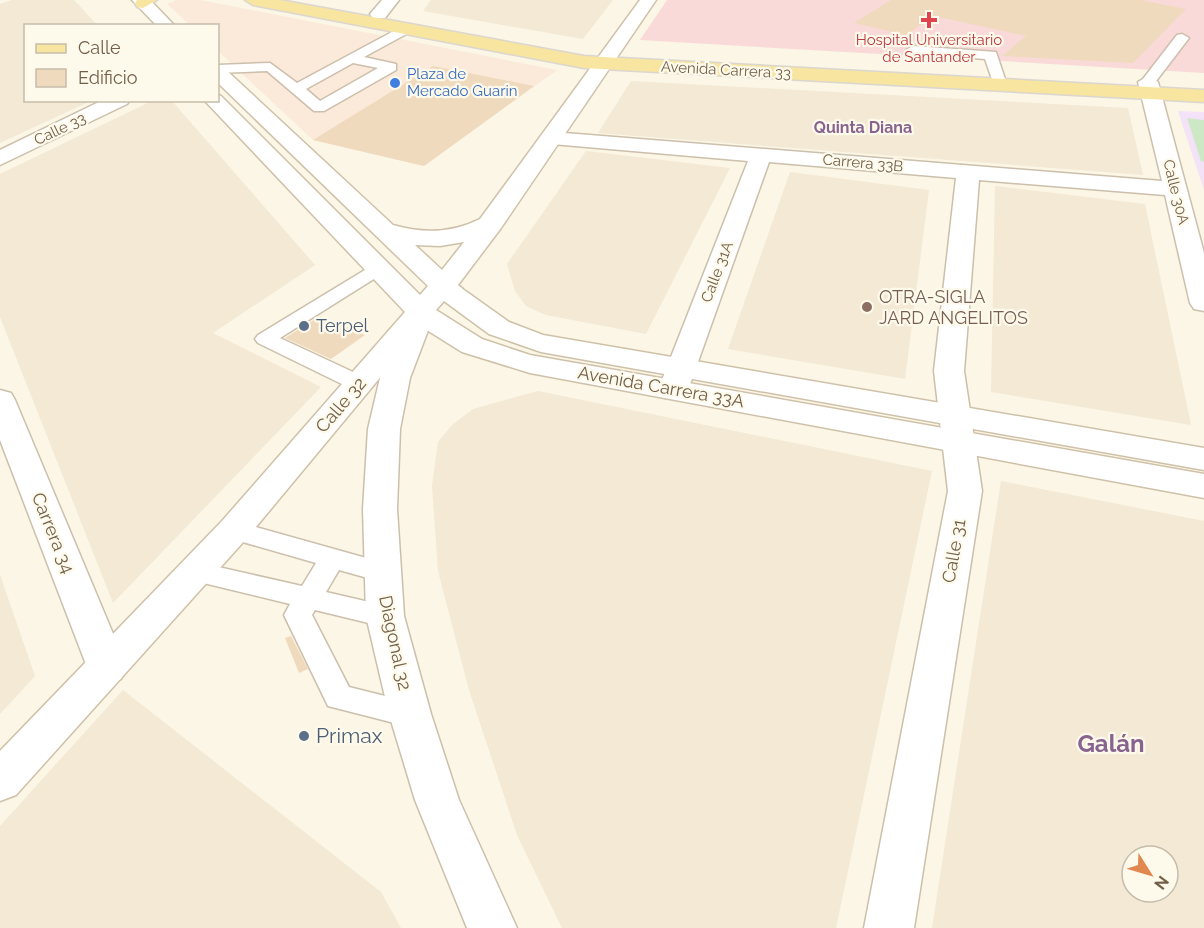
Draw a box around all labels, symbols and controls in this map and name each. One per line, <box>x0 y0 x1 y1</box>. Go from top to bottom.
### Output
marker: Hospital Universitario de Santander <box>920 11 938 29</box>
legend <box>24 24 219 102</box>
place label: Hospital Universitario de Santander <box>856 31 1002 66</box>
text: Calle <box>78 37 121 58</box>
street label: Avenida Carrera 33 <box>660 58 792 82</box>
place label: Plaza de Mercado Guarin <box>407 65 517 100</box>
text: Edificio <box>78 67 138 88</box>
marker: Plaza de Mercado Guarin <box>388 76 402 90</box>
street label: Calle 33 <box>31 109 89 149</box>
district label: Quinta Diana <box>814 118 912 137</box>
street label: Carrera 33B <box>822 151 904 175</box>
street label: Calle 30A <box>1159 158 1193 226</box>
street label: Calle 31A <box>697 239 737 305</box>
place label: OTRA-SIGLA JARD ANGELITOS <box>879 286 1028 328</box>
marker: OTRA-SIGLA JARD ANGELITOS <box>860 300 874 314</box>
place label: Terpel <box>316 315 369 336</box>
marker: Terpel <box>297 319 311 333</box>
street label: Avenida Carrera 33A <box>576 362 746 411</box>
street label: Calle 32 <box>311 373 370 437</box>
street label: Carrera 34 <box>28 489 79 576</box>
street label: Calle 31 <box>938 517 969 584</box>
street label: Diagonal 32 <box>375 593 416 692</box>
place label: Primax <box>316 723 383 748</box>
marker: Primax <box>297 729 311 743</box>
district label: Galán <box>1077 729 1145 758</box>
north arrow <box>1120 844 1180 904</box>
text: N <box>1150 872 1173 893</box>

